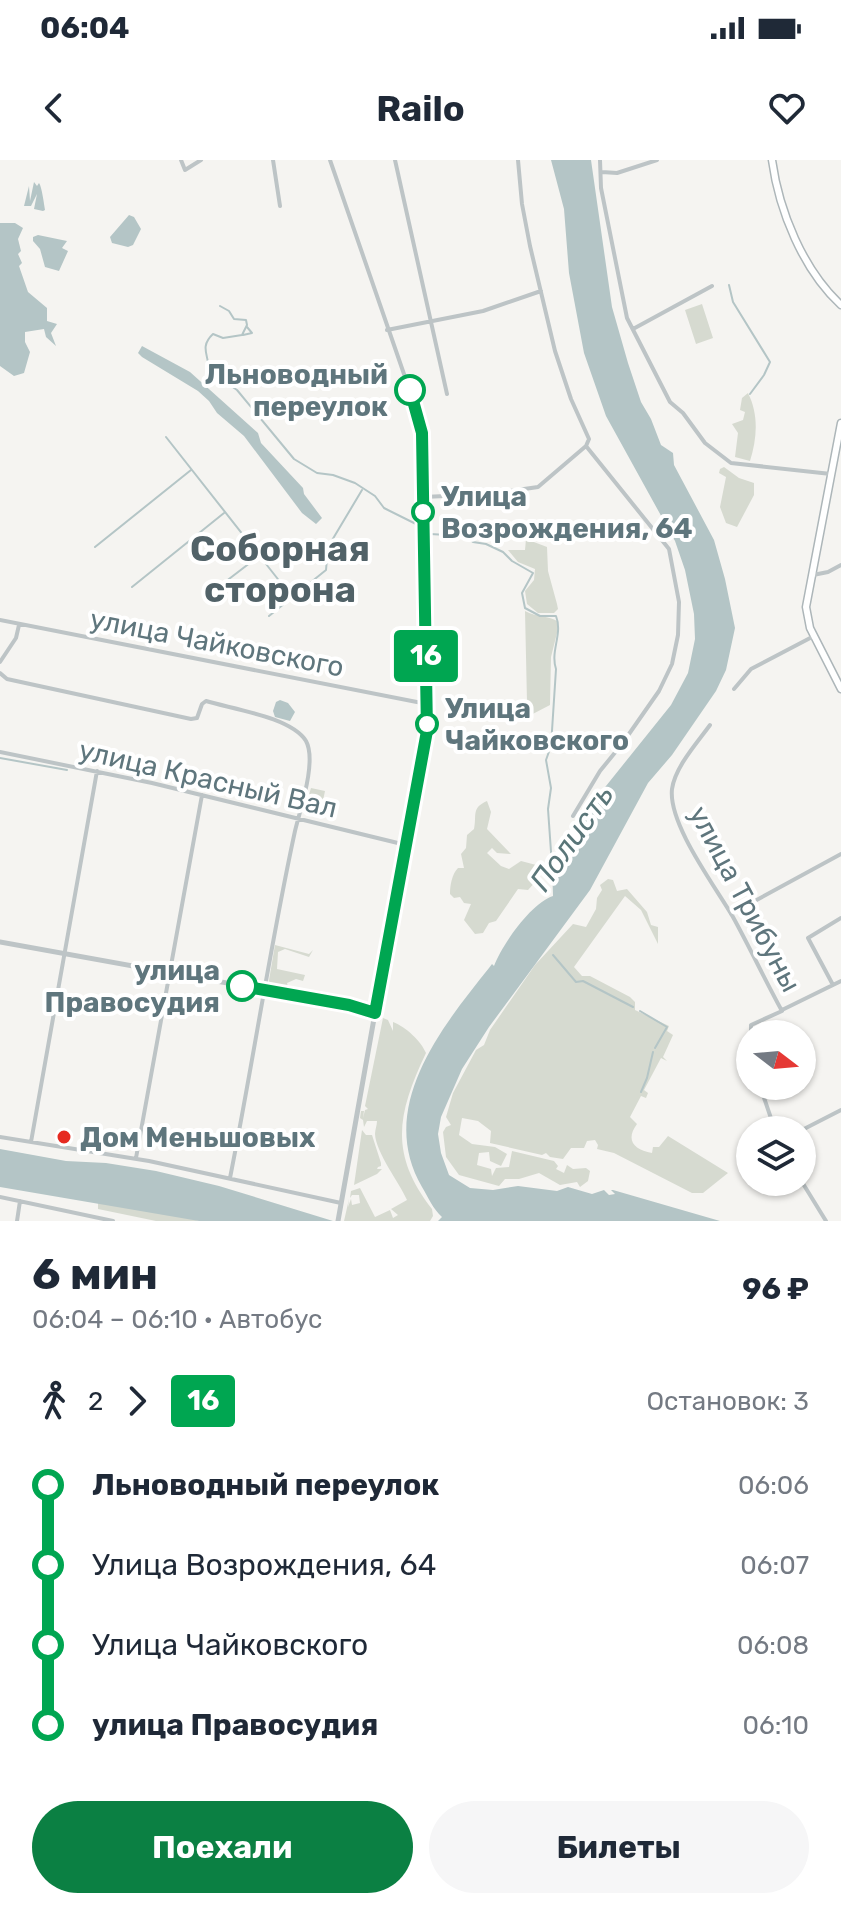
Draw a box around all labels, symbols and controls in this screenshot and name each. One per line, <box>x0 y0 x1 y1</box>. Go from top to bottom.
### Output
text: 06:04 <box>40 10 130 46</box>
icon: back <box>32 86 76 130</box>
icon: heart <box>765 86 809 130</box>
text: Railo <box>376 87 465 130</box>
place label: Льноводный переулок <box>205 358 388 423</box>
marker: Льноводный переулок <box>395 375 425 405</box>
place label: Улица Возрождения, 64 <box>441 480 693 545</box>
marker: Улица Возрождения, 64 <box>412 501 434 523</box>
district label: Соборная сторона <box>190 527 370 611</box>
street label: улица Чайковского <box>87 602 347 684</box>
line badge: 16 <box>390 630 462 682</box>
text: 16 <box>410 639 442 672</box>
place label: Улица Чайковского <box>445 692 629 757</box>
marker: Улица Чайковского <box>416 713 438 735</box>
street label: улица Красный Вал <box>76 733 340 825</box>
water label: Полисть <box>523 778 621 898</box>
street label: улица Трибуны <box>682 800 808 998</box>
place label: улица Правосудия <box>45 954 220 1019</box>
marker: улица Правосудия <box>227 971 257 1001</box>
north arrow <box>736 1020 816 1100</box>
map controls <box>736 1020 816 1196</box>
button: layers <box>736 1116 816 1196</box>
place label: Дом Меньшовых <box>80 1121 316 1154</box>
marker: Дом Меньшовых <box>55 1128 73 1146</box>
text: 6 мин <box>32 1248 158 1300</box>
text: 96 ₽ <box>742 1271 809 1307</box>
text: 06:04 – 06:10 · Автобус <box>32 1304 322 1335</box>
icon: walk <box>32 1379 76 1423</box>
icon: forward <box>115 1379 159 1423</box>
text: 16 <box>187 1384 219 1417</box>
text: 2 <box>88 1386 103 1417</box>
text: Остановок: 3 <box>647 1386 809 1417</box>
text: Льноводный переулок <box>92 1467 439 1503</box>
text: 06:06 <box>738 1470 809 1501</box>
text: Улица Возрождения, 64 <box>92 1547 436 1583</box>
text: 06:07 <box>740 1550 809 1581</box>
text: Улица Чайковского <box>92 1627 368 1663</box>
text: 06:08 <box>737 1630 809 1661</box>
text: улица Правосудия <box>92 1707 378 1743</box>
text: 06:10 <box>743 1710 809 1741</box>
button: Поехали <box>32 1801 413 1893</box>
button: Билеты <box>429 1801 809 1893</box>

